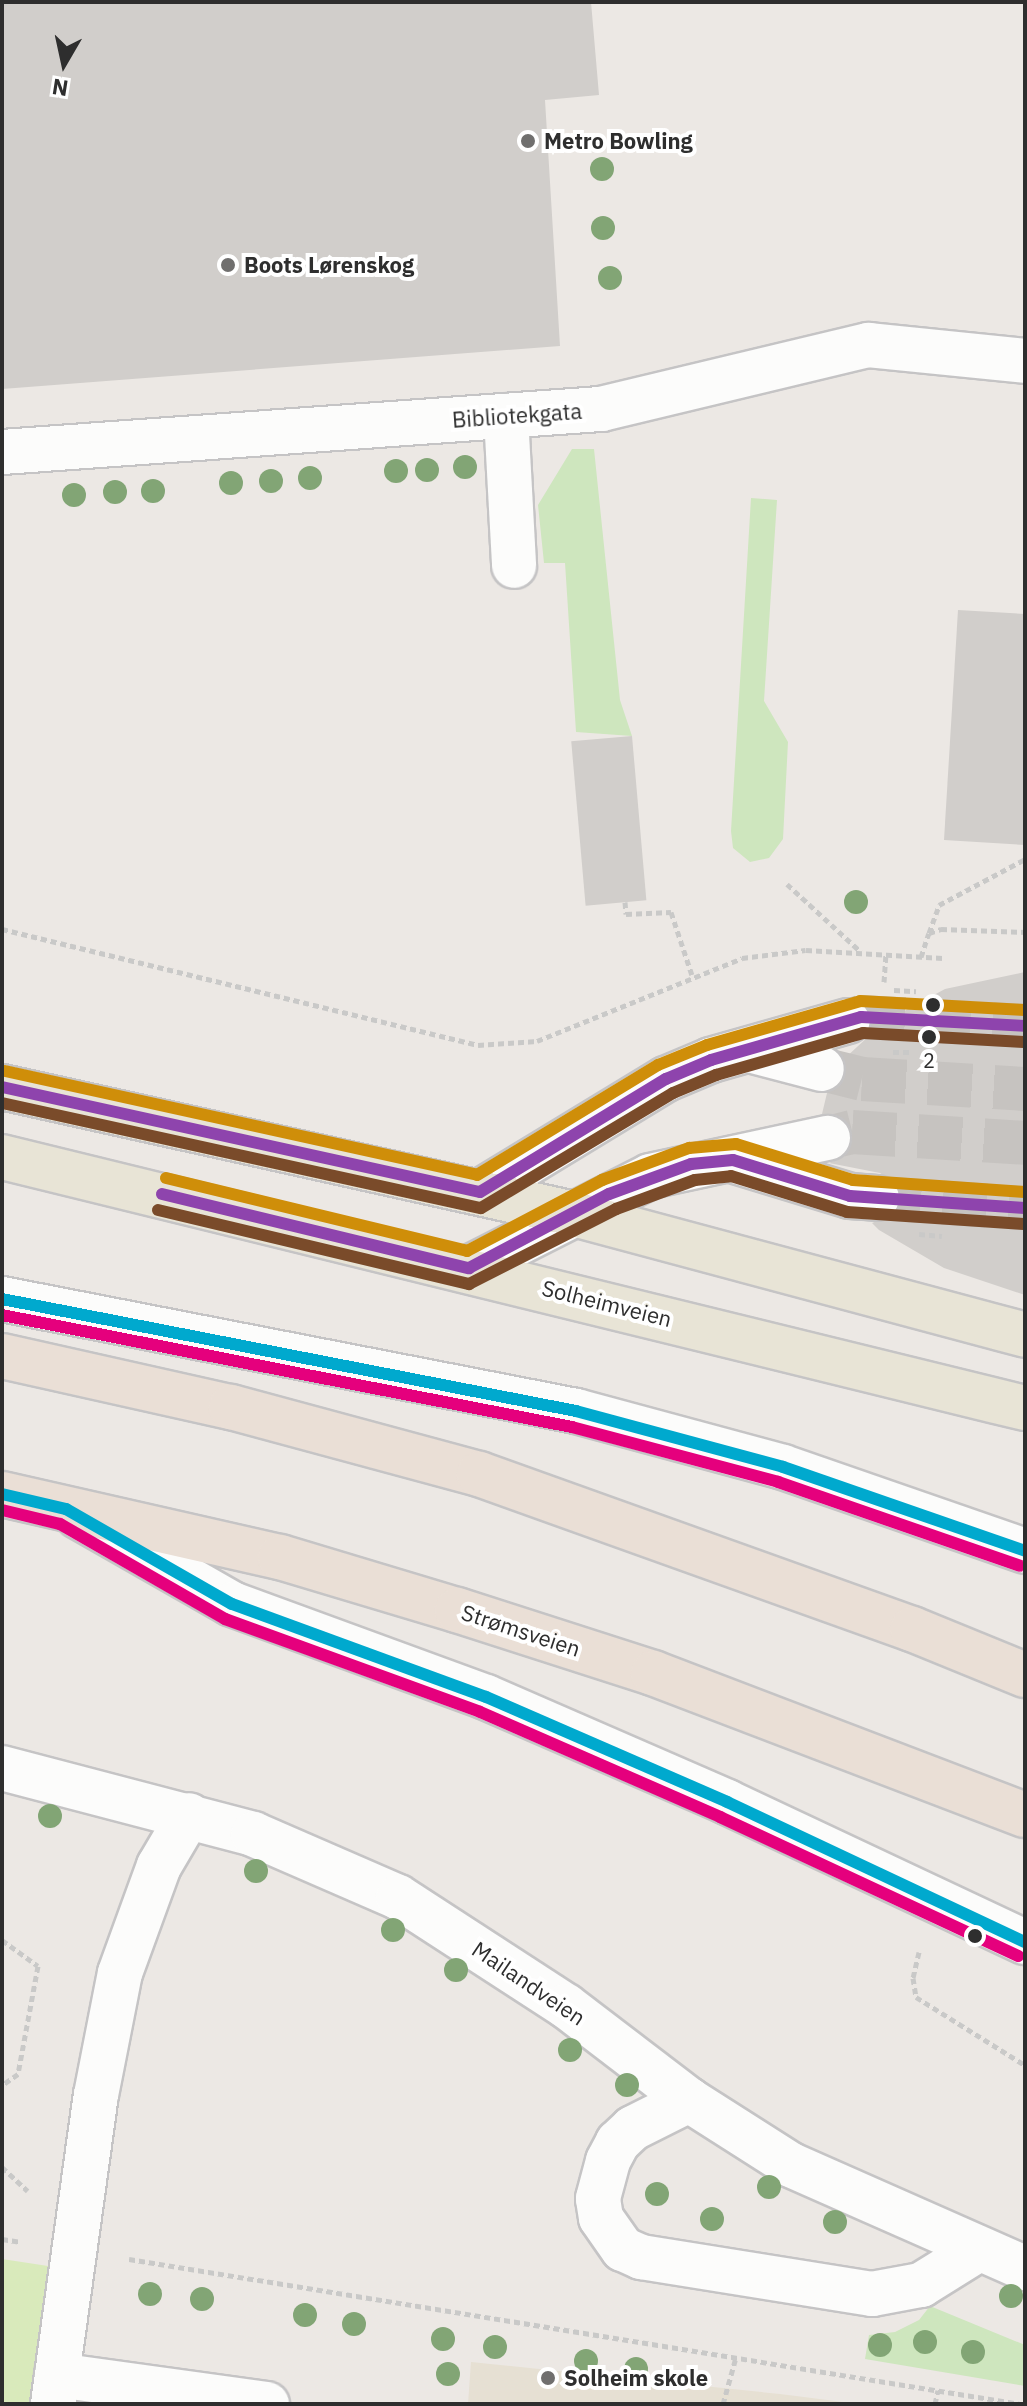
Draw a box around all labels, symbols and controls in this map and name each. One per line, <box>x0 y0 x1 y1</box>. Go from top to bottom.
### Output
north arrow <box>24 24 104 104</box>
text: N <box>50 73 70 104</box>
place label: Metro Bowling <box>544 128 693 154</box>
marker: Metro Bowling <box>519 132 537 150</box>
place label: Boots Lørenskog <box>244 252 414 278</box>
marker: Boots Lørenskog <box>219 256 237 274</box>
street label: Bibliotekgata <box>451 397 583 433</box>
unlabelled marker <box>925 997 941 1013</box>
marker: 2 <box>921 1029 937 1045</box>
place label: 2 <box>923 1048 935 1072</box>
street label: Solheimveien <box>539 1274 675 1332</box>
street label: Strømsveien <box>458 1598 584 1662</box>
unlabelled marker <box>967 1928 983 1944</box>
street label: Mailandveien <box>467 1935 591 2031</box>
place label: Solheim skole <box>564 2365 708 2391</box>
marker: Solheim skole <box>539 2369 557 2387</box>

